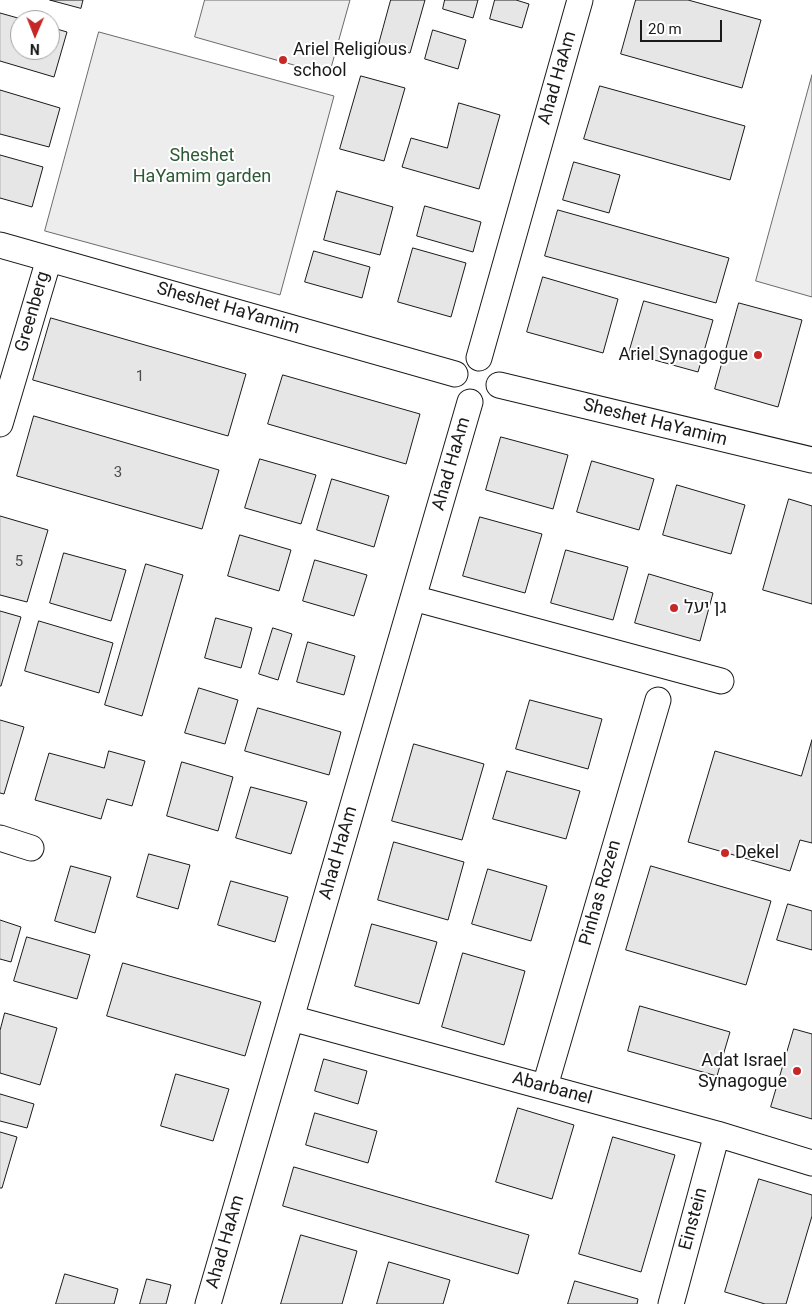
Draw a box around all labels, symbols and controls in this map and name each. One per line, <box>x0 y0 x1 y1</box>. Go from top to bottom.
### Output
north arrow <box>10 10 60 60</box>
scale bar <box>642 10 724 42</box>
text: 20 m <box>648 20 682 38</box>
street label: Ahad HaAm <box>534 29 582 127</box>
place label: Ariel Religious school <box>293 39 407 82</box>
text: N <box>30 41 40 57</box>
marker: Ariel Religious school <box>277 54 289 66</box>
park label: Sheshet HaYamim garden <box>133 145 271 188</box>
street label: Greenberg <box>11 269 55 355</box>
street label: Sheshet HaYamim <box>154 278 302 340</box>
place label: Ariel Synagogue <box>619 344 748 366</box>
marker: Ariel Synagogue <box>752 349 764 361</box>
house number: 1 <box>136 368 144 386</box>
street label: Sheshet HaYamim <box>581 395 729 451</box>
street label: Ahad HaAm <box>428 415 476 513</box>
house number: 3 <box>114 464 122 482</box>
house number: 5 <box>15 553 23 571</box>
place label: גן יעל <box>684 597 726 619</box>
marker: גן יעל <box>668 602 680 614</box>
street label: Ahad HaAm <box>315 804 363 902</box>
street label: Pinhas Rozen <box>576 838 626 948</box>
place label: Dekel <box>735 842 779 864</box>
marker: Dekel <box>719 847 731 859</box>
place label: Adat Israel Synagogue <box>698 1050 787 1092</box>
marker: Adat Israel Synagogue <box>791 1065 803 1077</box>
street label: Abarbanel <box>510 1068 594 1110</box>
street label: Einstein <box>675 1185 713 1253</box>
street label: Ahad HaAm <box>202 1193 250 1291</box>

